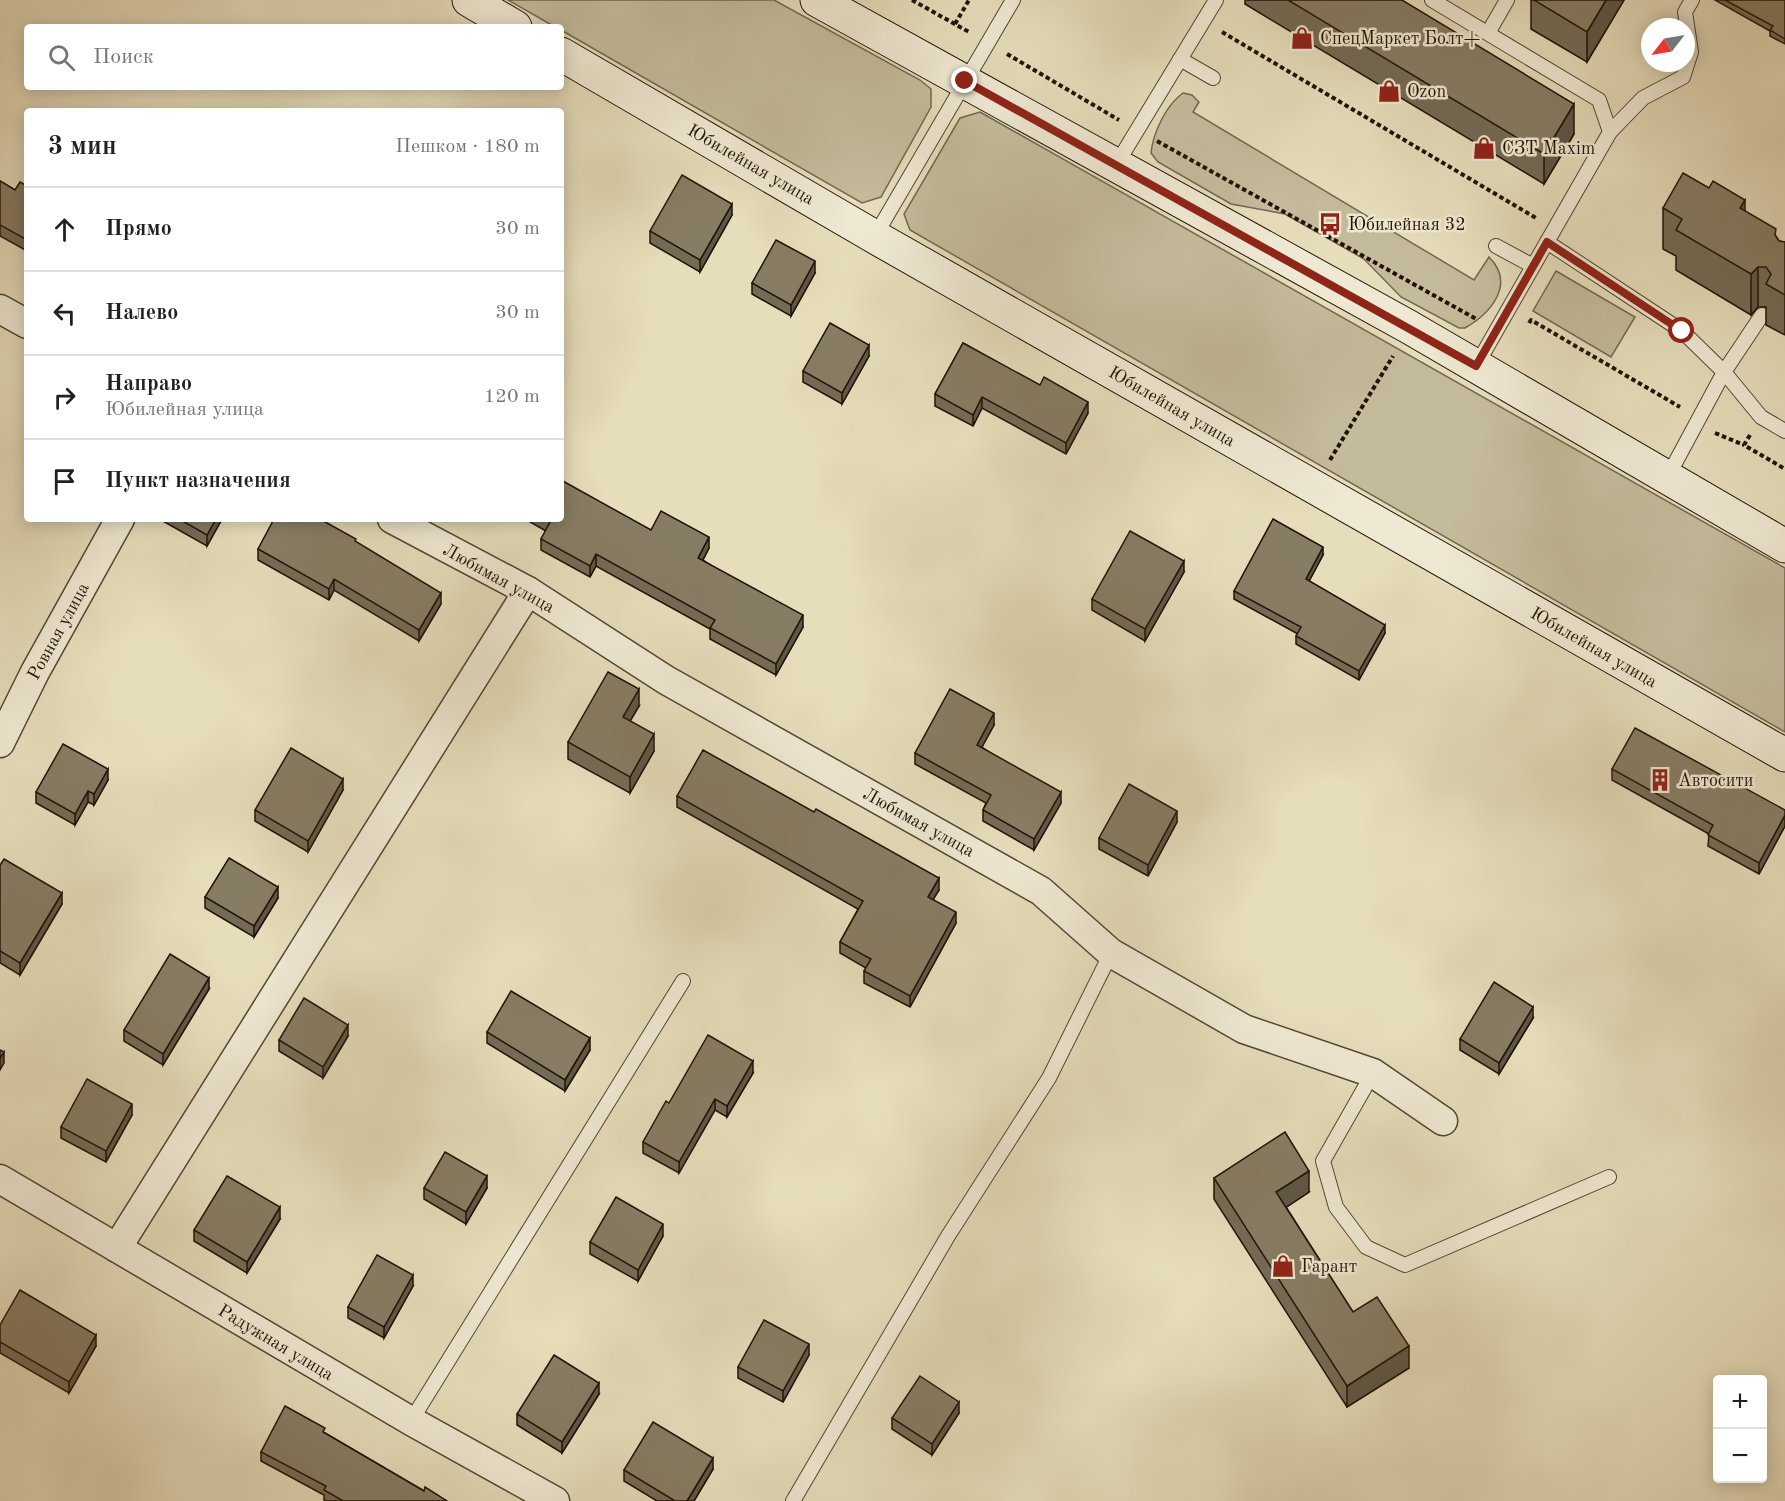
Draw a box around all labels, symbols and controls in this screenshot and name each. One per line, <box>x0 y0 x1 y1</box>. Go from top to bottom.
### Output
north arrow <box>1641 18 1695 72</box>
search box <box>24 24 564 90</box>
shop icon: СпецМаркет Болт+ <box>1289 25 1315 51</box>
place label: СпецМаркет Болт+ <box>1320 30 1480 48</box>
icon: search <box>45 41 78 74</box>
text: Поиск <box>93 46 154 68</box>
route end <box>951 67 977 93</box>
shop icon: Ozon <box>1376 78 1402 104</box>
place label: Ozon <box>1407 83 1446 101</box>
street label: Юбилейная улица <box>684 121 817 208</box>
text: 3 мин <box>48 134 117 160</box>
shop icon: СЗТ Maxim <box>1471 135 1497 161</box>
text: Пешком · 180 m <box>395 137 540 157</box>
place label: СЗТ Maxim <box>1502 140 1595 158</box>
bus stop icon: Юбилейная 32 <box>1317 211 1343 237</box>
icon: ahead <box>48 213 81 246</box>
place label: Юбилейная 32 <box>1348 216 1466 234</box>
text: Прямо <box>105 218 172 240</box>
text: 30 m <box>495 219 540 239</box>
icon: left <box>48 297 81 330</box>
text: Налево <box>105 302 178 324</box>
text: 30 m <box>495 303 540 323</box>
route start <box>1668 317 1694 343</box>
street label: Юбилейная улица <box>1105 363 1238 450</box>
text: Направо <box>105 373 192 395</box>
icon: right <box>48 381 81 414</box>
text: 120 m <box>484 387 540 407</box>
text: Юбилейная улица <box>105 400 264 420</box>
icon: arrive <box>48 465 81 498</box>
text: Пункт назначения <box>105 470 291 492</box>
street label: Любимая улица <box>440 541 557 617</box>
street label: Ровная улица <box>25 580 93 683</box>
street label: Юбилейная улица <box>1527 604 1660 691</box>
building icon: Автосити <box>1647 767 1673 793</box>
place label: Автосити <box>1678 772 1754 790</box>
street label: Любимая улица <box>860 785 977 861</box>
shop icon: Гарант <box>1270 1253 1296 1279</box>
place label: Гарант <box>1301 1258 1357 1276</box>
street label: Радужная улица <box>215 1301 336 1384</box>
map controls <box>1713 1375 1767 1483</box>
button: + <box>1713 1375 1767 1429</box>
button: − <box>1713 1429 1767 1483</box>

